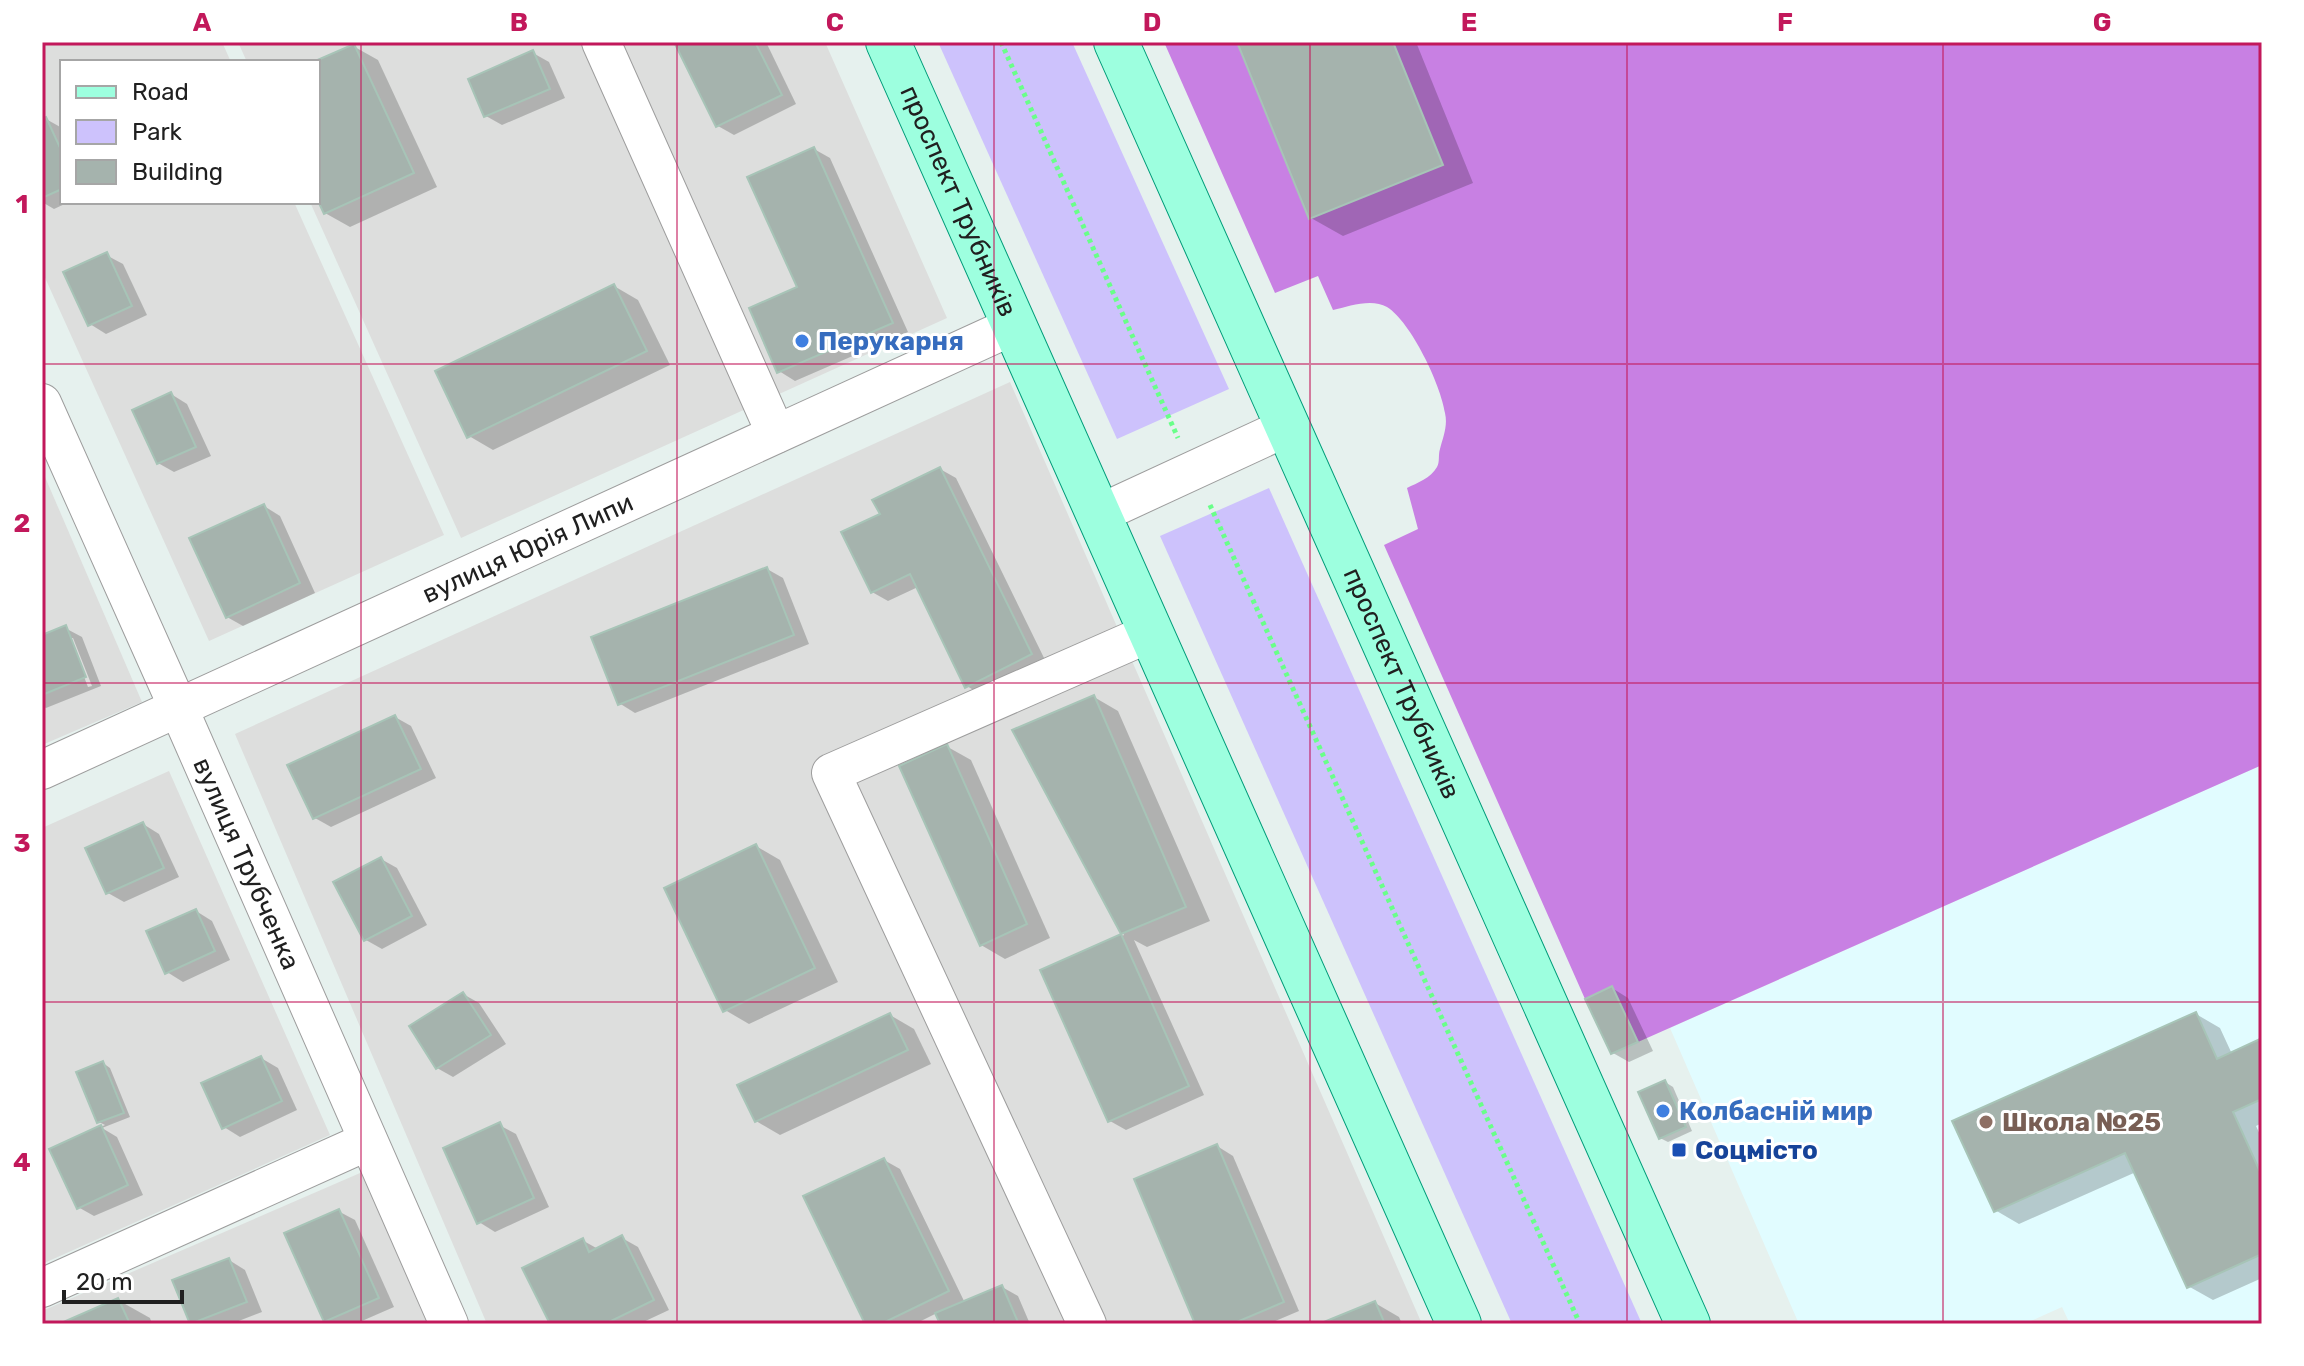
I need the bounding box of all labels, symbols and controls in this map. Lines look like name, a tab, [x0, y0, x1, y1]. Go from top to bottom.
text: A	[193, 7, 212, 38]
text: B	[510, 7, 528, 38]
text: C	[826, 7, 844, 38]
text: D	[1143, 7, 1161, 38]
text: E	[1461, 7, 1477, 38]
text: F	[1777, 7, 1793, 38]
text: G	[2093, 7, 2111, 38]
legend	[60, 60, 320, 204]
text: Road	[132, 78, 189, 106]
street label: проспект Трубників	[894, 81, 1024, 321]
text: Park	[132, 118, 183, 146]
text: Building	[132, 158, 223, 186]
text: 1	[16, 189, 28, 220]
place label: Перукарня	[818, 326, 964, 357]
marker: Перукарня	[793, 332, 811, 350]
street label: вулиця Юрія Липи	[417, 486, 638, 609]
text: 2	[14, 508, 30, 539]
street label: проспект Трубників	[1337, 563, 1467, 803]
street label: вулиця Трубченка	[187, 753, 307, 974]
text: 3	[13, 828, 31, 859]
place label: Колбасній мир	[1679, 1096, 1873, 1127]
marker: Колбасній мир	[1654, 1102, 1672, 1120]
place label: Школа №25	[2002, 1107, 2161, 1138]
marker: Школа №25	[1977, 1113, 1995, 1131]
place label: Соцмісто	[1695, 1135, 1818, 1166]
marker: Соцмісто	[1670, 1141, 1688, 1159]
text: 4	[13, 1147, 31, 1178]
scale bar	[64, 1254, 182, 1304]
text: 20 m	[76, 1268, 133, 1296]

